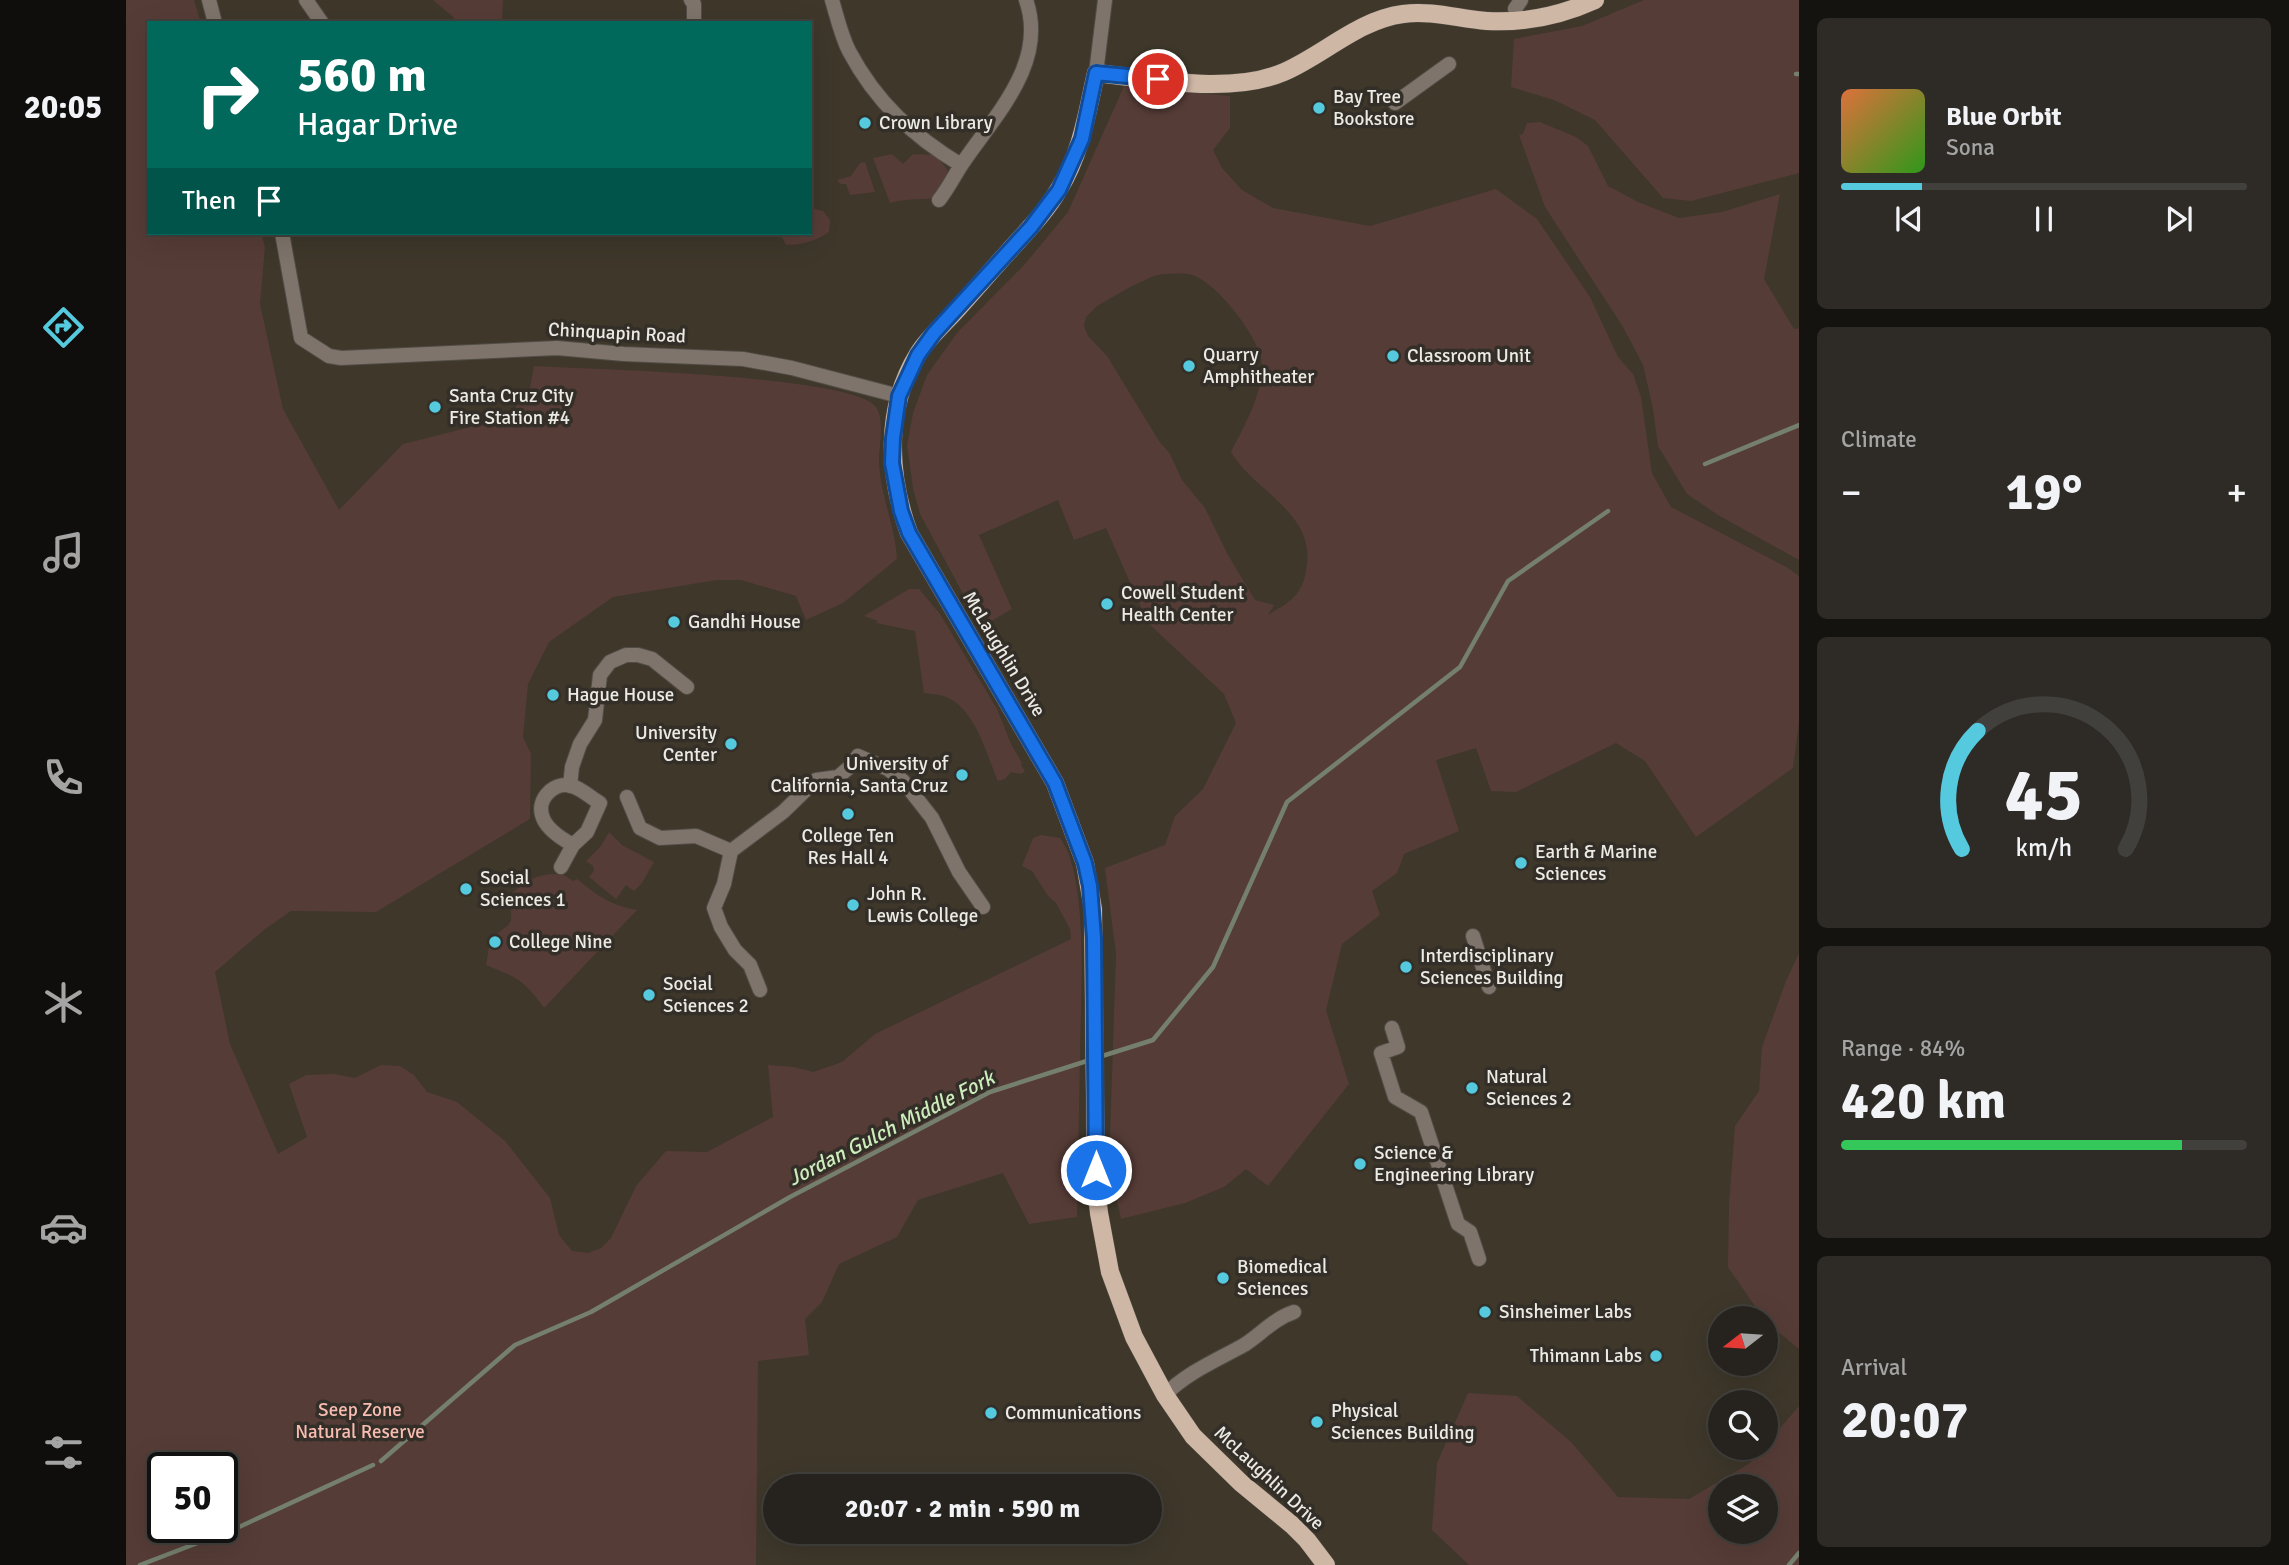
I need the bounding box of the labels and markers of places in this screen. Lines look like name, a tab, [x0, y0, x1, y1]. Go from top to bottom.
pin	[1128, 49, 1188, 109]
place label: Bay Tree Bookstore	[1333, 85, 1415, 131]
marker: Bay Tree Bookstore	[1311, 100, 1327, 116]
place label: Crown Library	[879, 111, 993, 135]
marker: Crown Library	[857, 115, 873, 131]
place label: Quarry Amphitheater	[1203, 343, 1314, 389]
place label: Classroom Unit	[1407, 344, 1531, 368]
marker: Classroom Unit	[1385, 348, 1401, 364]
marker: Quarry Amphitheater	[1181, 358, 1197, 374]
place label: Santa Cruz City Fire Station #4	[449, 384, 574, 430]
marker: Santa Cruz City Fire Station #4	[427, 399, 443, 415]
place label: Cowell Student Health Center	[1121, 581, 1245, 627]
marker: Cowell Student Health Center	[1099, 596, 1115, 612]
place label: Gandhi House	[688, 610, 801, 634]
marker: Gandhi House	[666, 614, 682, 630]
place label: Hague House	[567, 683, 674, 707]
marker: Hague House	[545, 687, 561, 703]
place label: University Center	[635, 721, 717, 767]
marker: University Center	[723, 736, 739, 752]
place label: University of California, Santa Cruz	[771, 752, 950, 798]
marker: University of California, Santa Cruz	[954, 767, 970, 783]
marker: College Ten Res Hall 4	[840, 806, 856, 822]
place label: College Ten Res Hall 4	[802, 824, 894, 870]
place label: Earth & Marine Sciences	[1535, 840, 1657, 886]
marker: Earth & Marine Sciences	[1513, 855, 1529, 871]
place label: Social Sciences 1	[480, 866, 566, 912]
marker: Social Sciences 1	[458, 881, 474, 897]
place label: John R. Lewis College	[867, 882, 978, 928]
marker: John R. Lewis College	[845, 897, 861, 913]
place label: College Nine	[509, 930, 612, 954]
marker: College Nine	[487, 934, 503, 950]
place label: Interdisciplinary Sciences Building	[1420, 944, 1564, 990]
marker: Interdisciplinary Sciences Building	[1398, 959, 1414, 975]
place label: Social Sciences 2	[663, 972, 749, 1018]
marker: Social Sciences 2	[641, 987, 657, 1003]
place label: Natural Sciences 2	[1486, 1065, 1572, 1111]
marker: Natural Sciences 2	[1464, 1080, 1480, 1096]
place label: Science & Engineering Library	[1374, 1141, 1534, 1187]
marker: Science & Engineering Library	[1352, 1156, 1368, 1172]
place label: Biomedical Sciences	[1237, 1255, 1328, 1301]
marker: Biomedical Sciences	[1215, 1270, 1231, 1286]
place label: Sinsheimer Labs	[1499, 1300, 1632, 1324]
marker: Sinsheimer Labs	[1477, 1304, 1493, 1320]
place label: Thimann Labs	[1530, 1344, 1642, 1368]
marker: Thimann Labs	[1648, 1348, 1664, 1364]
place label: Physical Sciences Building	[1331, 1399, 1475, 1445]
place label: Communications	[1005, 1401, 1141, 1425]
marker: Communications	[983, 1405, 999, 1421]
marker: Physical Sciences Building	[1309, 1414, 1325, 1430]

